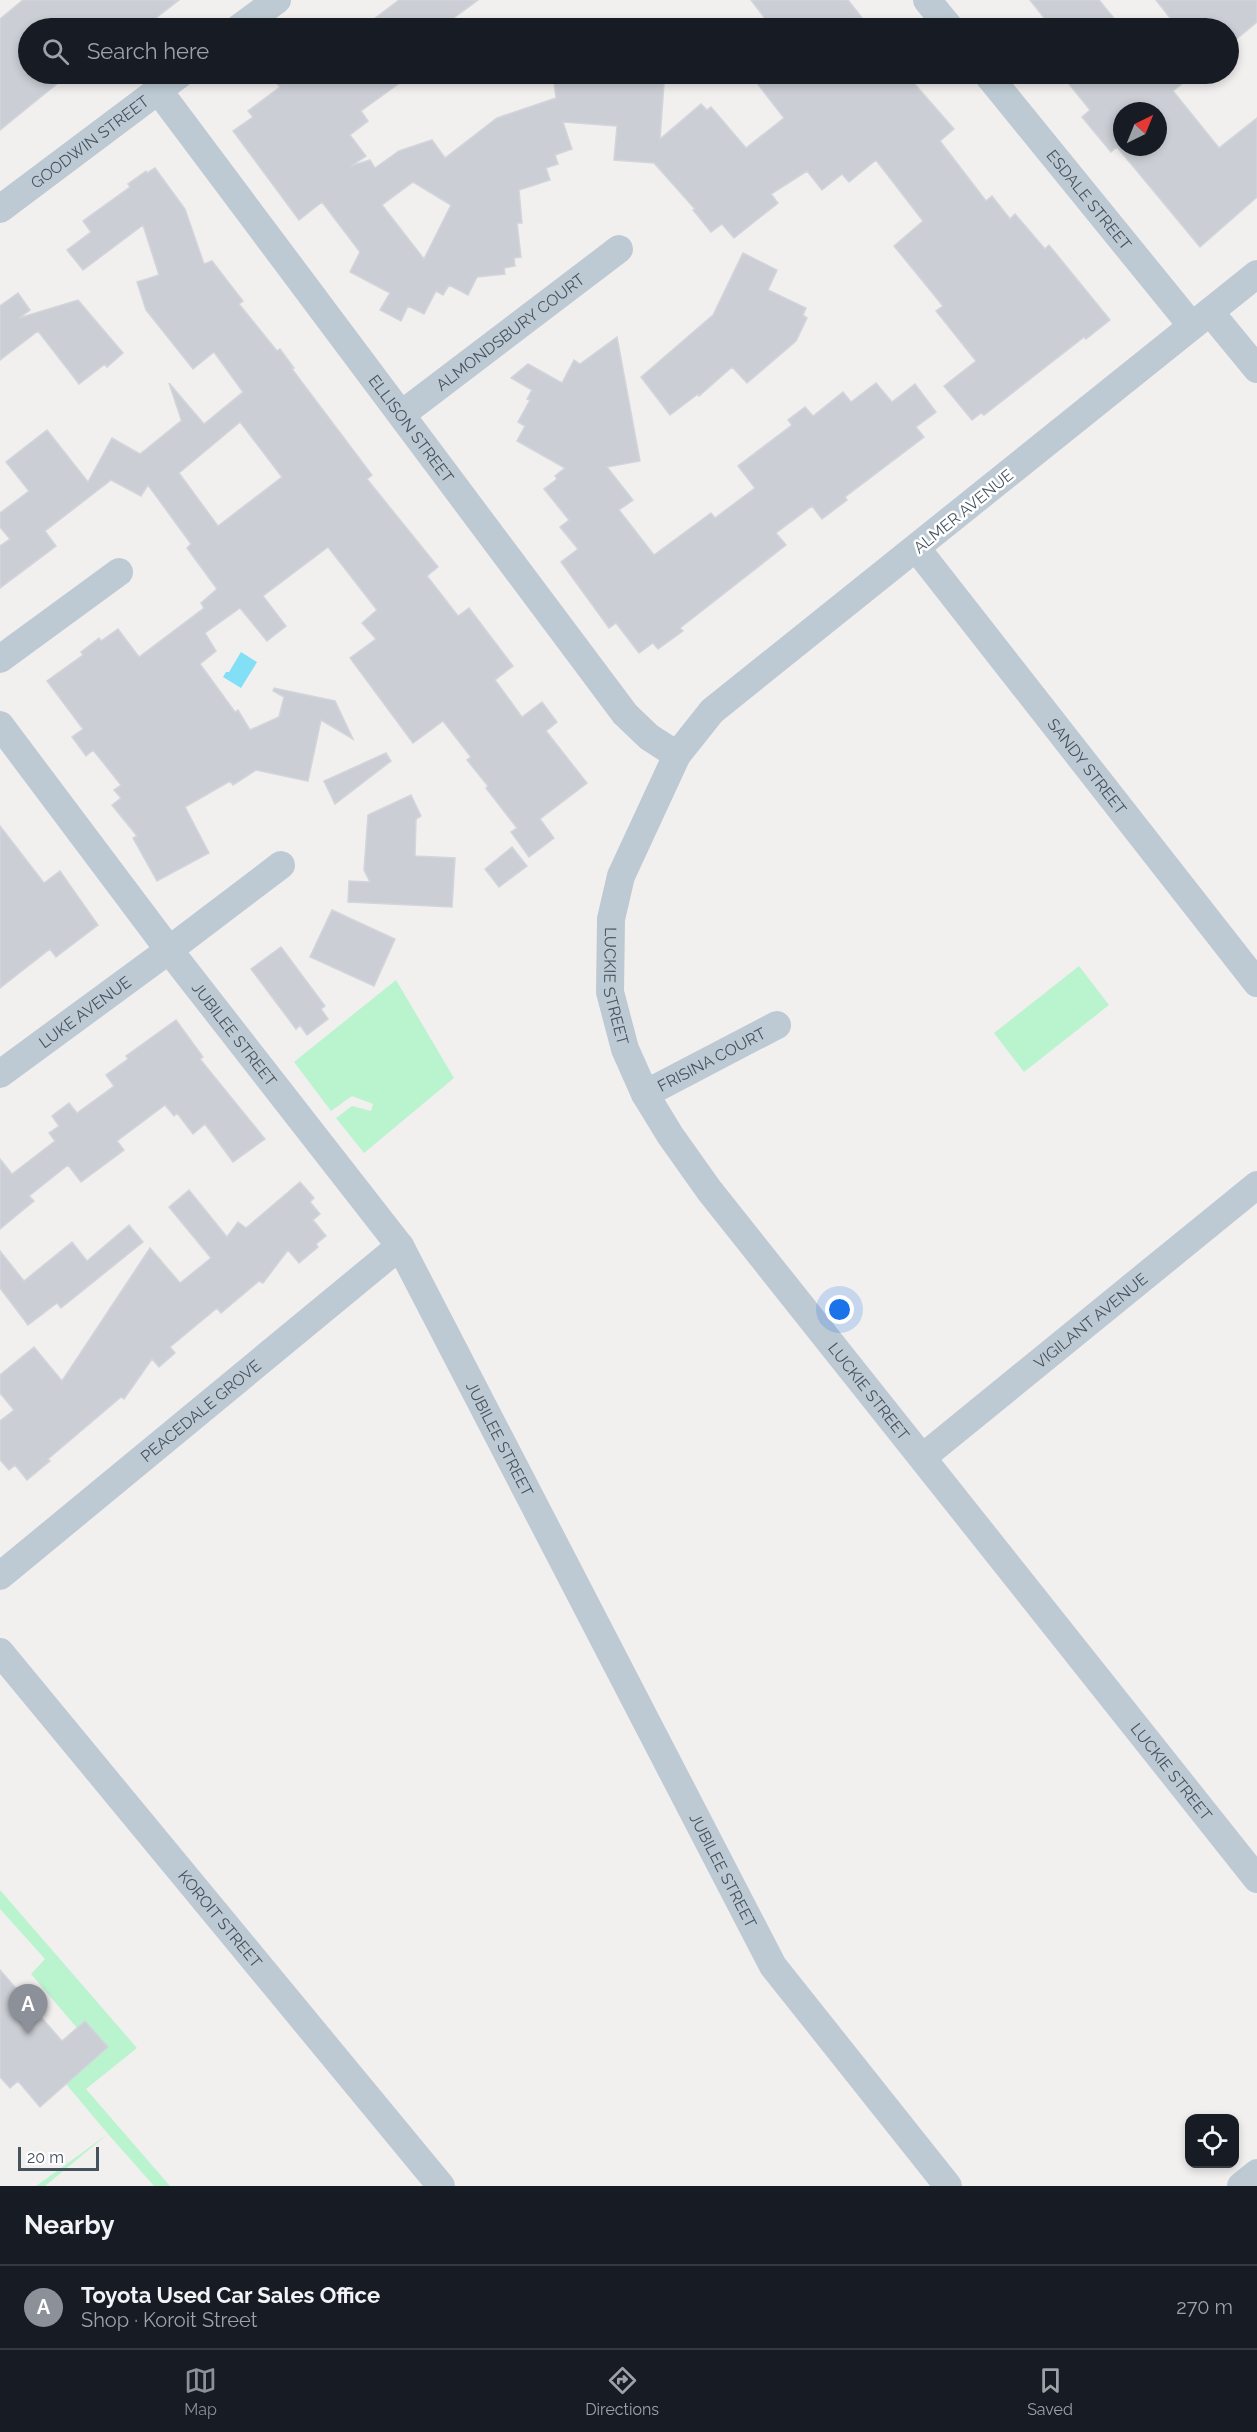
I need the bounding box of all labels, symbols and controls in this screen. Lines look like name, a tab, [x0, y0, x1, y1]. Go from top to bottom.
search box	[18, 18, 1239, 84]
icon: search	[39, 35, 72, 68]
text: Search here	[87, 38, 209, 64]
street label: GOODWIN STREET	[27, 92, 153, 193]
north arrow	[1113, 102, 1167, 156]
street label: ESDALE STREET	[1042, 146, 1135, 254]
street label: ALMONDSBURY COURT	[433, 269, 589, 395]
street label: ELLISON STREET	[365, 371, 458, 487]
street label: ALMER AVENUE	[910, 465, 1017, 557]
street label: SANDY STREET	[1043, 715, 1130, 818]
street label: LUCKIE STREET	[599, 927, 633, 1047]
street label: LUKE AVENUE	[35, 972, 135, 1052]
street label: JUBILEE STREET	[188, 979, 281, 1090]
street label: FRISINA COURT	[654, 1024, 769, 1096]
street label: VIGILANT AVENUE	[1030, 1269, 1151, 1373]
your location	[825, 1295, 854, 1324]
street label: LUCKIE STREET	[824, 1339, 913, 1444]
street label: PEACEDALE GROVE	[137, 1356, 265, 1466]
street label: JUBILEE STREET	[462, 1378, 537, 1500]
street label: LUCKIE STREET	[1127, 1719, 1216, 1825]
street label: JUBILEE STREET	[685, 1810, 761, 1931]
street label: KOROIT STREET	[174, 1867, 266, 1972]
pin: A	[9, 1984, 48, 2034]
map controls	[1185, 2114, 1239, 2168]
button: locate	[1185, 2114, 1239, 2168]
scale bar	[18, 2144, 99, 2172]
text: 20 m	[27, 2148, 64, 2167]
text: Nearby	[24, 2210, 114, 2240]
text: Toyota Used Car Sales Office	[81, 2282, 380, 2308]
text: A	[37, 2295, 50, 2319]
text: 270 m	[1176, 2295, 1233, 2319]
text: Shop · Koroit Street	[81, 2308, 257, 2332]
tab: Map	[184, 2364, 217, 2419]
tab: Directions	[585, 2364, 659, 2419]
tab: Saved	[1027, 2364, 1073, 2419]

